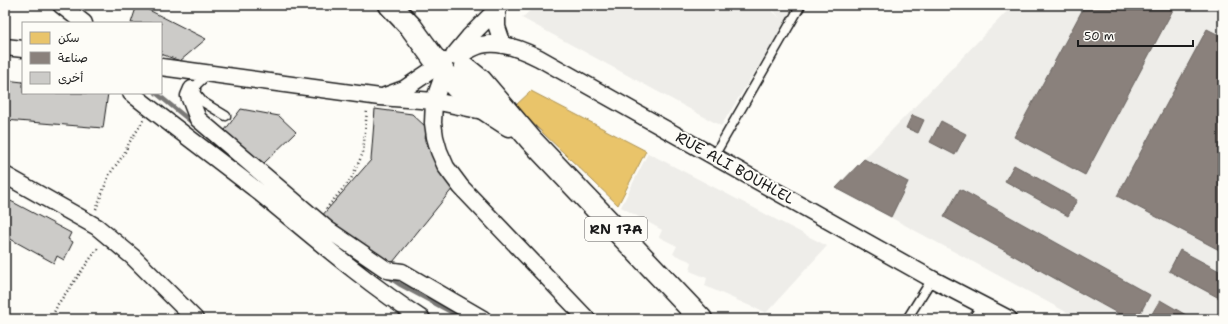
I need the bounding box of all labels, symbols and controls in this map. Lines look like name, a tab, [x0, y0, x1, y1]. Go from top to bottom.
legend	[22, 22, 162, 94]
scale bar	[1078, 22, 1193, 48]
text: 50 m	[1084, 28, 1114, 44]
text: سكن	[58, 30, 80, 46]
text: صناعة	[58, 50, 88, 66]
text: أخرى	[58, 70, 83, 86]
street label: RUE ALI BOUHLEL	[672, 127, 798, 209]
road number: RN 17A	[585, 217, 647, 241]

